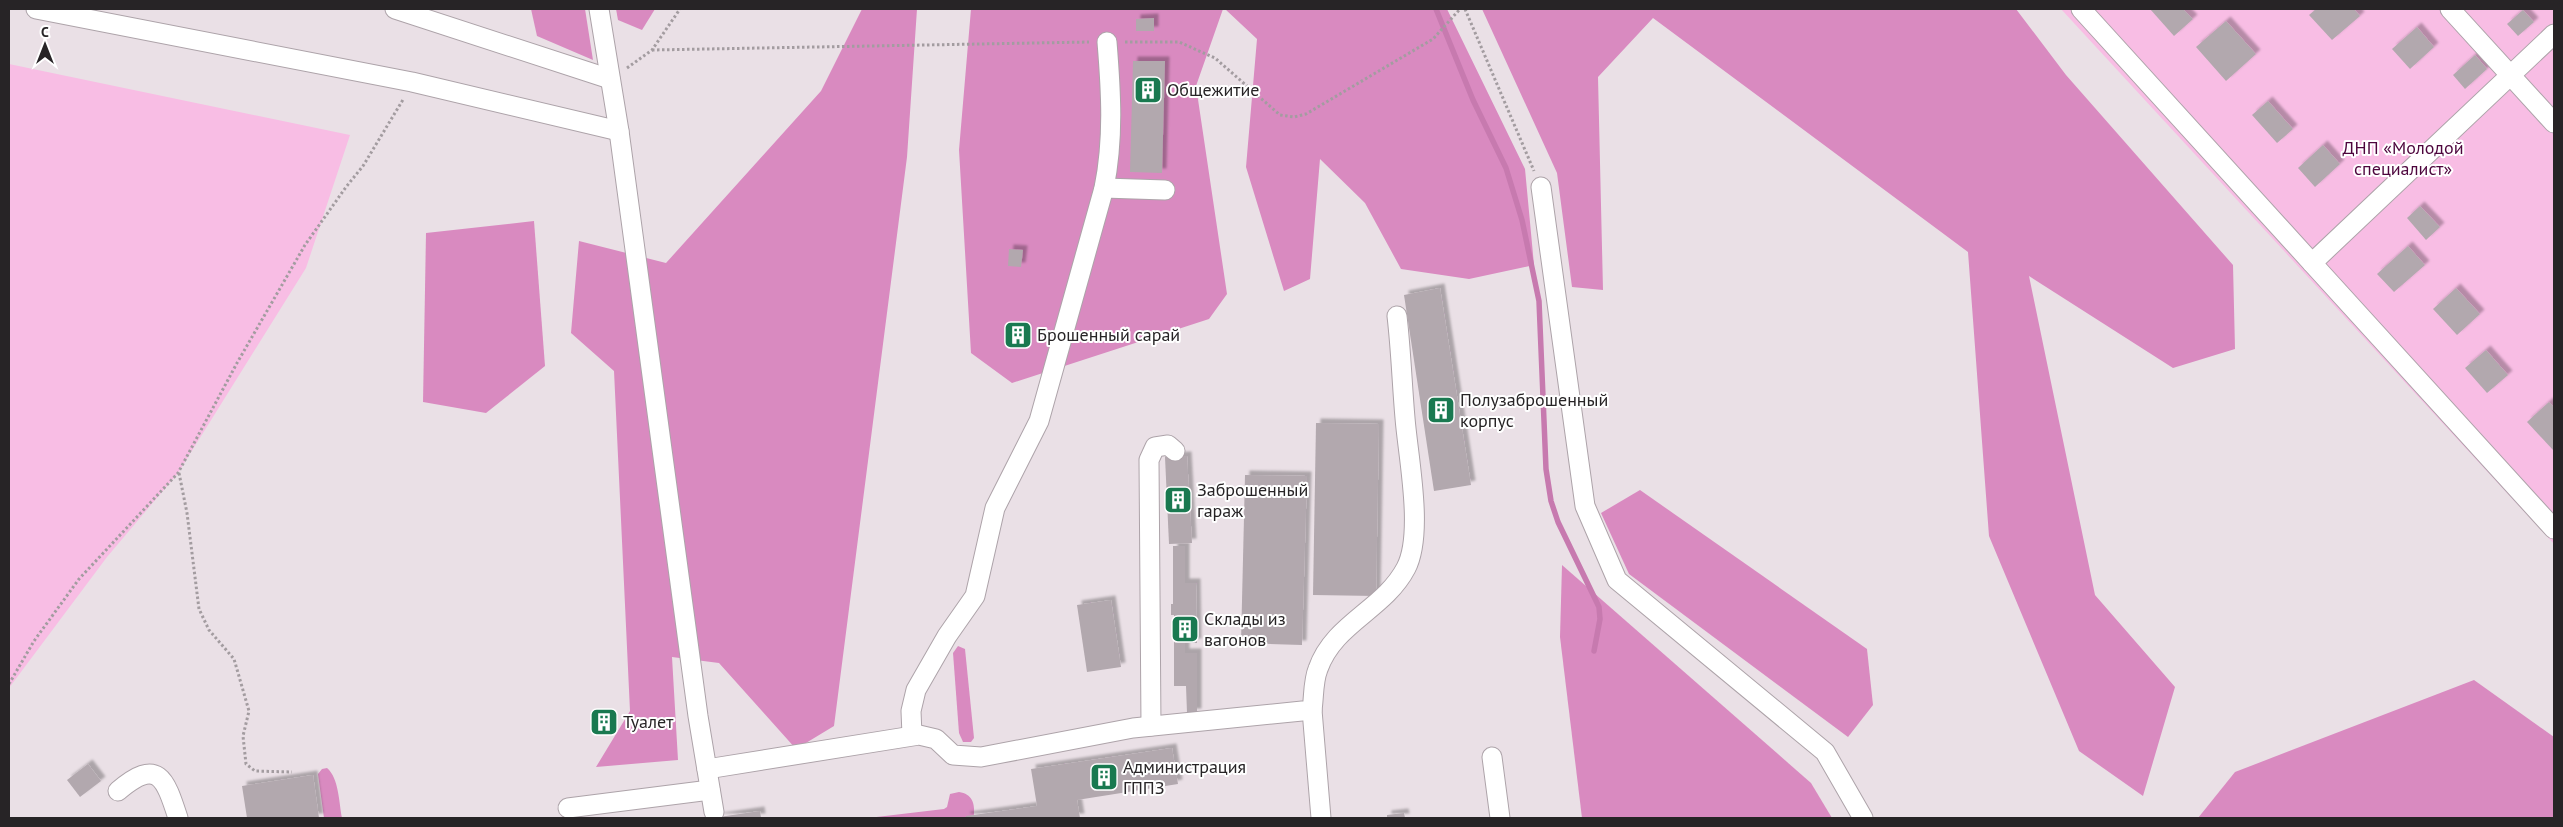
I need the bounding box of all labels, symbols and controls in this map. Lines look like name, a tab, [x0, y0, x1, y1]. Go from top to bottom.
north arrow	[20, 20, 70, 70]
text: С	[41, 23, 49, 41]
building icon: Общежитие	[1133, 75, 1163, 105]
place label: Общежитие	[1167, 78, 1259, 101]
park label: ДНП «Молодой специалист»	[2343, 136, 2464, 180]
building icon: Брошенный сарай	[1003, 320, 1033, 350]
place label: Брошенный сарай	[1037, 323, 1180, 346]
place label: Полузаброшенный корпус	[1460, 388, 1608, 432]
building icon: Полузаброшенный корпус	[1426, 395, 1456, 425]
place label: Заброшенный гараж	[1197, 478, 1308, 522]
building icon: Заброшенный гараж	[1163, 485, 1193, 515]
place label: Склады из вагонов	[1204, 607, 1286, 651]
building icon: Склады из вагонов	[1170, 614, 1200, 644]
building icon: Туалет	[589, 707, 619, 737]
place label: Туалет	[623, 710, 674, 733]
place label: Администрация ГППЗ	[1123, 755, 1246, 799]
building icon: Администрация ГППЗ	[1089, 762, 1119, 792]

